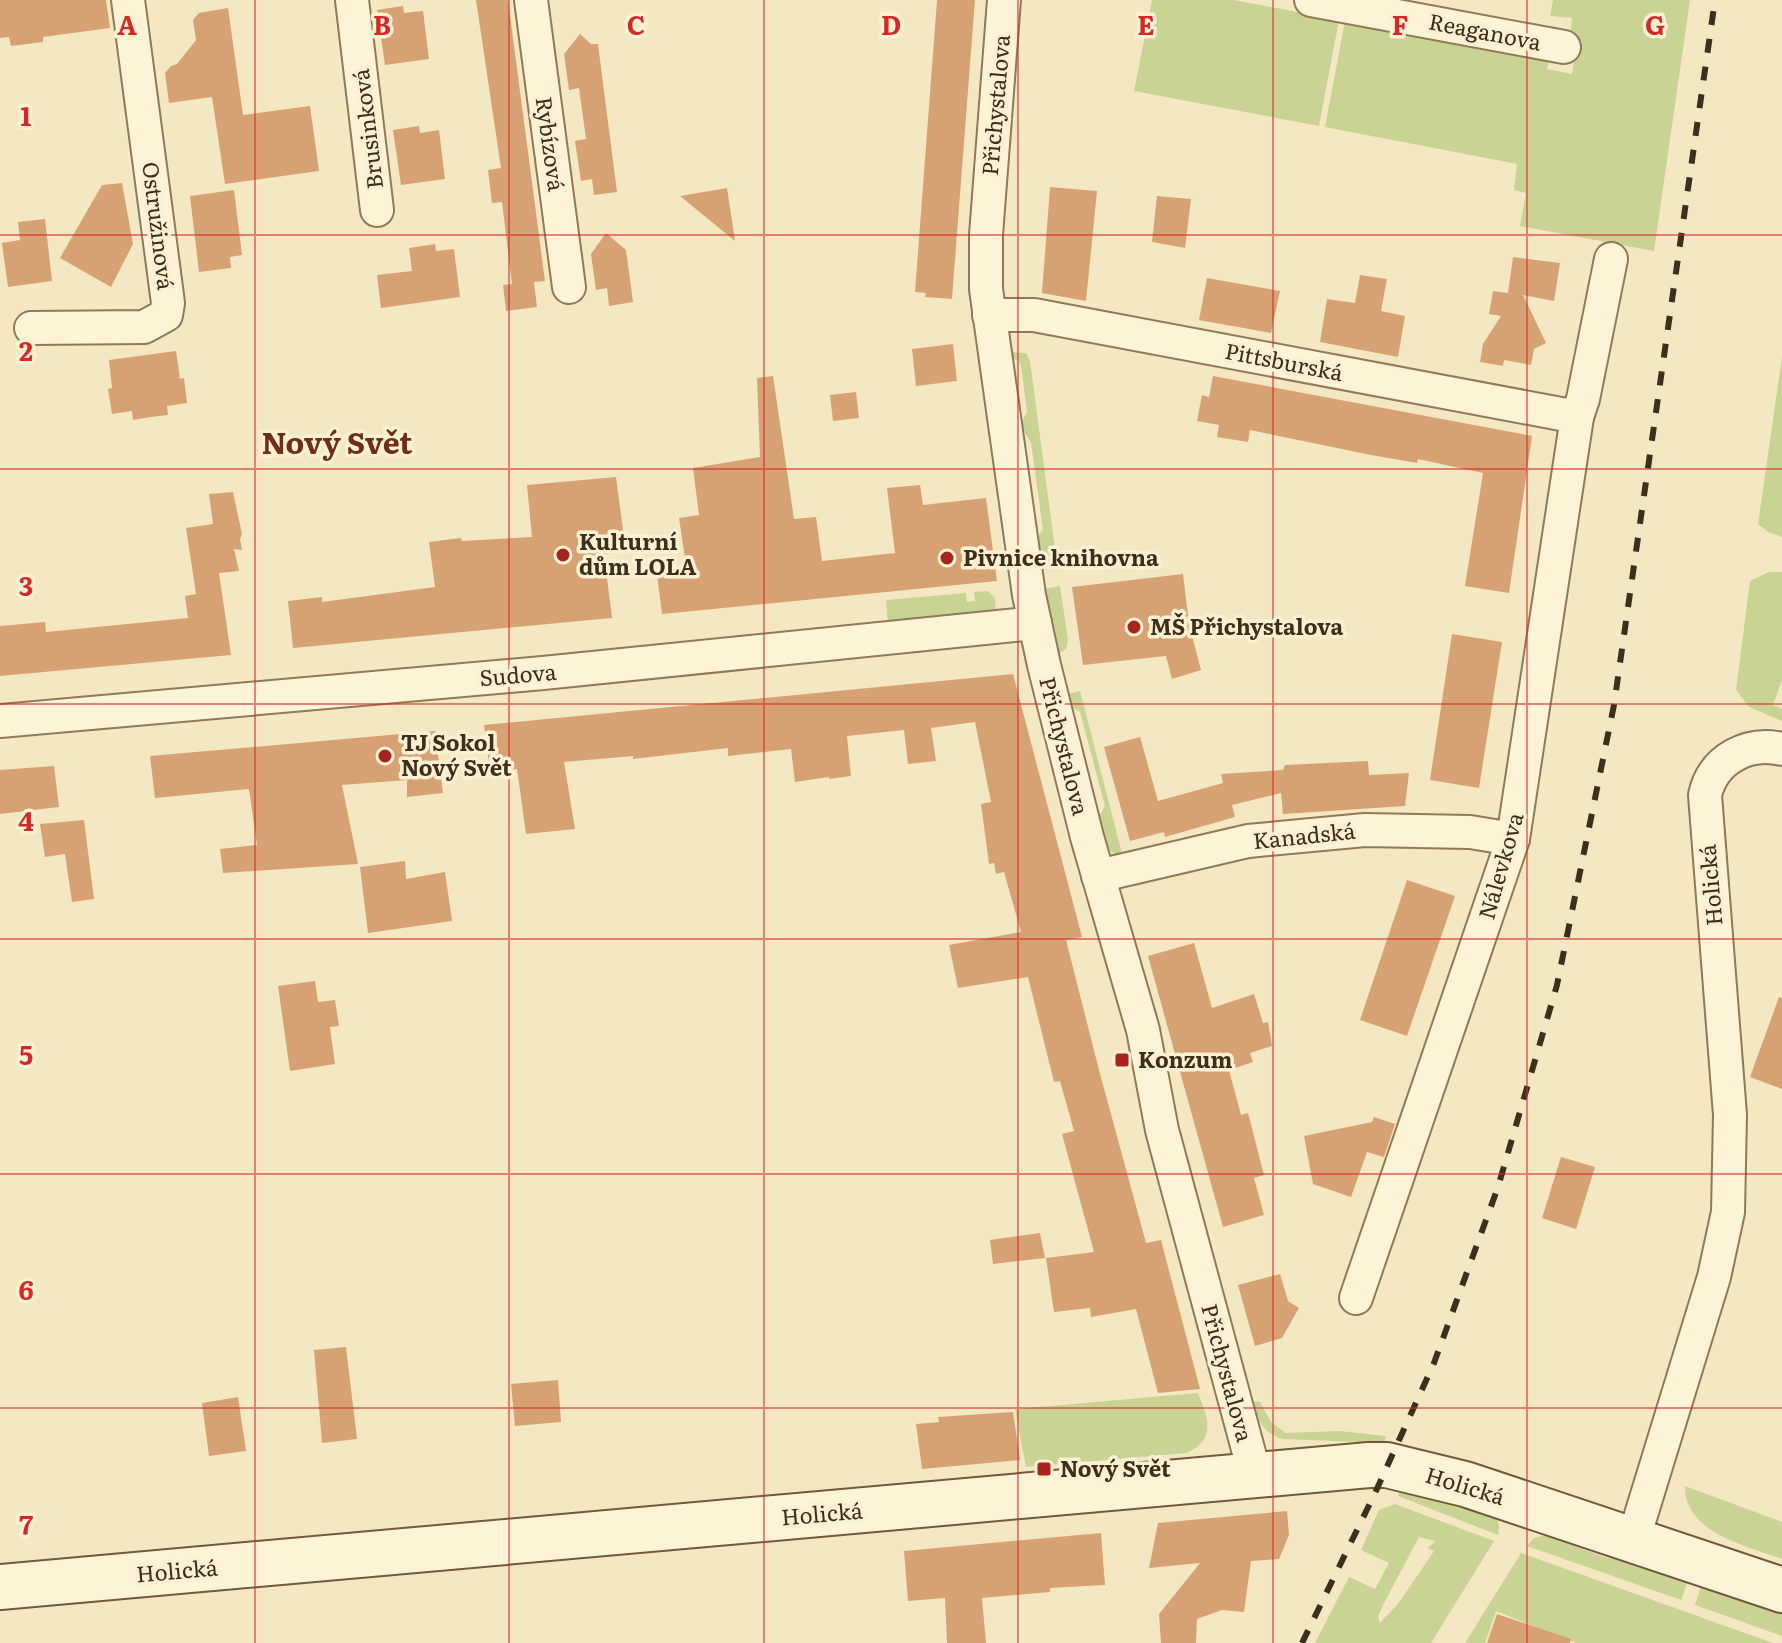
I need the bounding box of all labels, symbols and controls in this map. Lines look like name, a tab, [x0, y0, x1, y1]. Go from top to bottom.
street label: Reaganova	[1426, 3, 1544, 58]
text: A	[117, 4, 137, 43]
text: B	[373, 4, 391, 43]
text: C	[627, 4, 645, 43]
text: D	[881, 4, 901, 43]
text: E	[1137, 4, 1155, 43]
text: F	[1392, 4, 1408, 43]
text: G	[1645, 4, 1665, 43]
street label: Přichystalova	[972, 33, 1017, 177]
street label: Brusinková	[343, 67, 390, 191]
street label: Rybízová	[529, 94, 574, 193]
text: 1	[21, 95, 32, 134]
street label: Ostružinová	[135, 160, 184, 292]
text: 2	[19, 330, 33, 369]
street label: Pittsburská	[1222, 333, 1346, 388]
district label: Nový Svět	[262, 419, 413, 463]
place label: Kulturní dům LOLA	[579, 524, 697, 582]
place label: Pivnice knihovna	[963, 540, 1159, 573]
marker: Kulturní dům LOLA	[554, 546, 572, 564]
marker: Pivnice knihovna	[938, 549, 956, 567]
text: 3	[19, 565, 33, 604]
place label: MŠ Přichystalova	[1150, 609, 1343, 642]
marker: MŠ Přichystalova	[1125, 618, 1143, 636]
street label: Sudova	[478, 654, 558, 693]
street label: Přichystalova	[1032, 673, 1099, 819]
place label: TJ Sokol Nový Svět	[401, 725, 512, 783]
marker: TJ Sokol Nový Svět	[376, 747, 394, 765]
text: 4	[18, 800, 34, 839]
street label: Nálevkova	[1469, 808, 1531, 923]
street label: Kanadská	[1251, 813, 1357, 856]
street label: Holická	[1690, 843, 1729, 927]
text: 5	[19, 1034, 33, 1073]
place label: Konzum	[1138, 1042, 1232, 1075]
marker: Konzum	[1113, 1051, 1131, 1069]
text: 6	[18, 1269, 34, 1308]
street label: Přichystalova	[1194, 1300, 1263, 1445]
place label: Nový Svět	[1060, 1451, 1171, 1484]
street label: Holická	[1422, 1457, 1509, 1512]
marker: Nový Svět	[1035, 1460, 1053, 1478]
street label: Holická	[780, 1493, 864, 1532]
text: 7	[19, 1504, 33, 1543]
street label: Holická	[135, 1550, 219, 1589]

